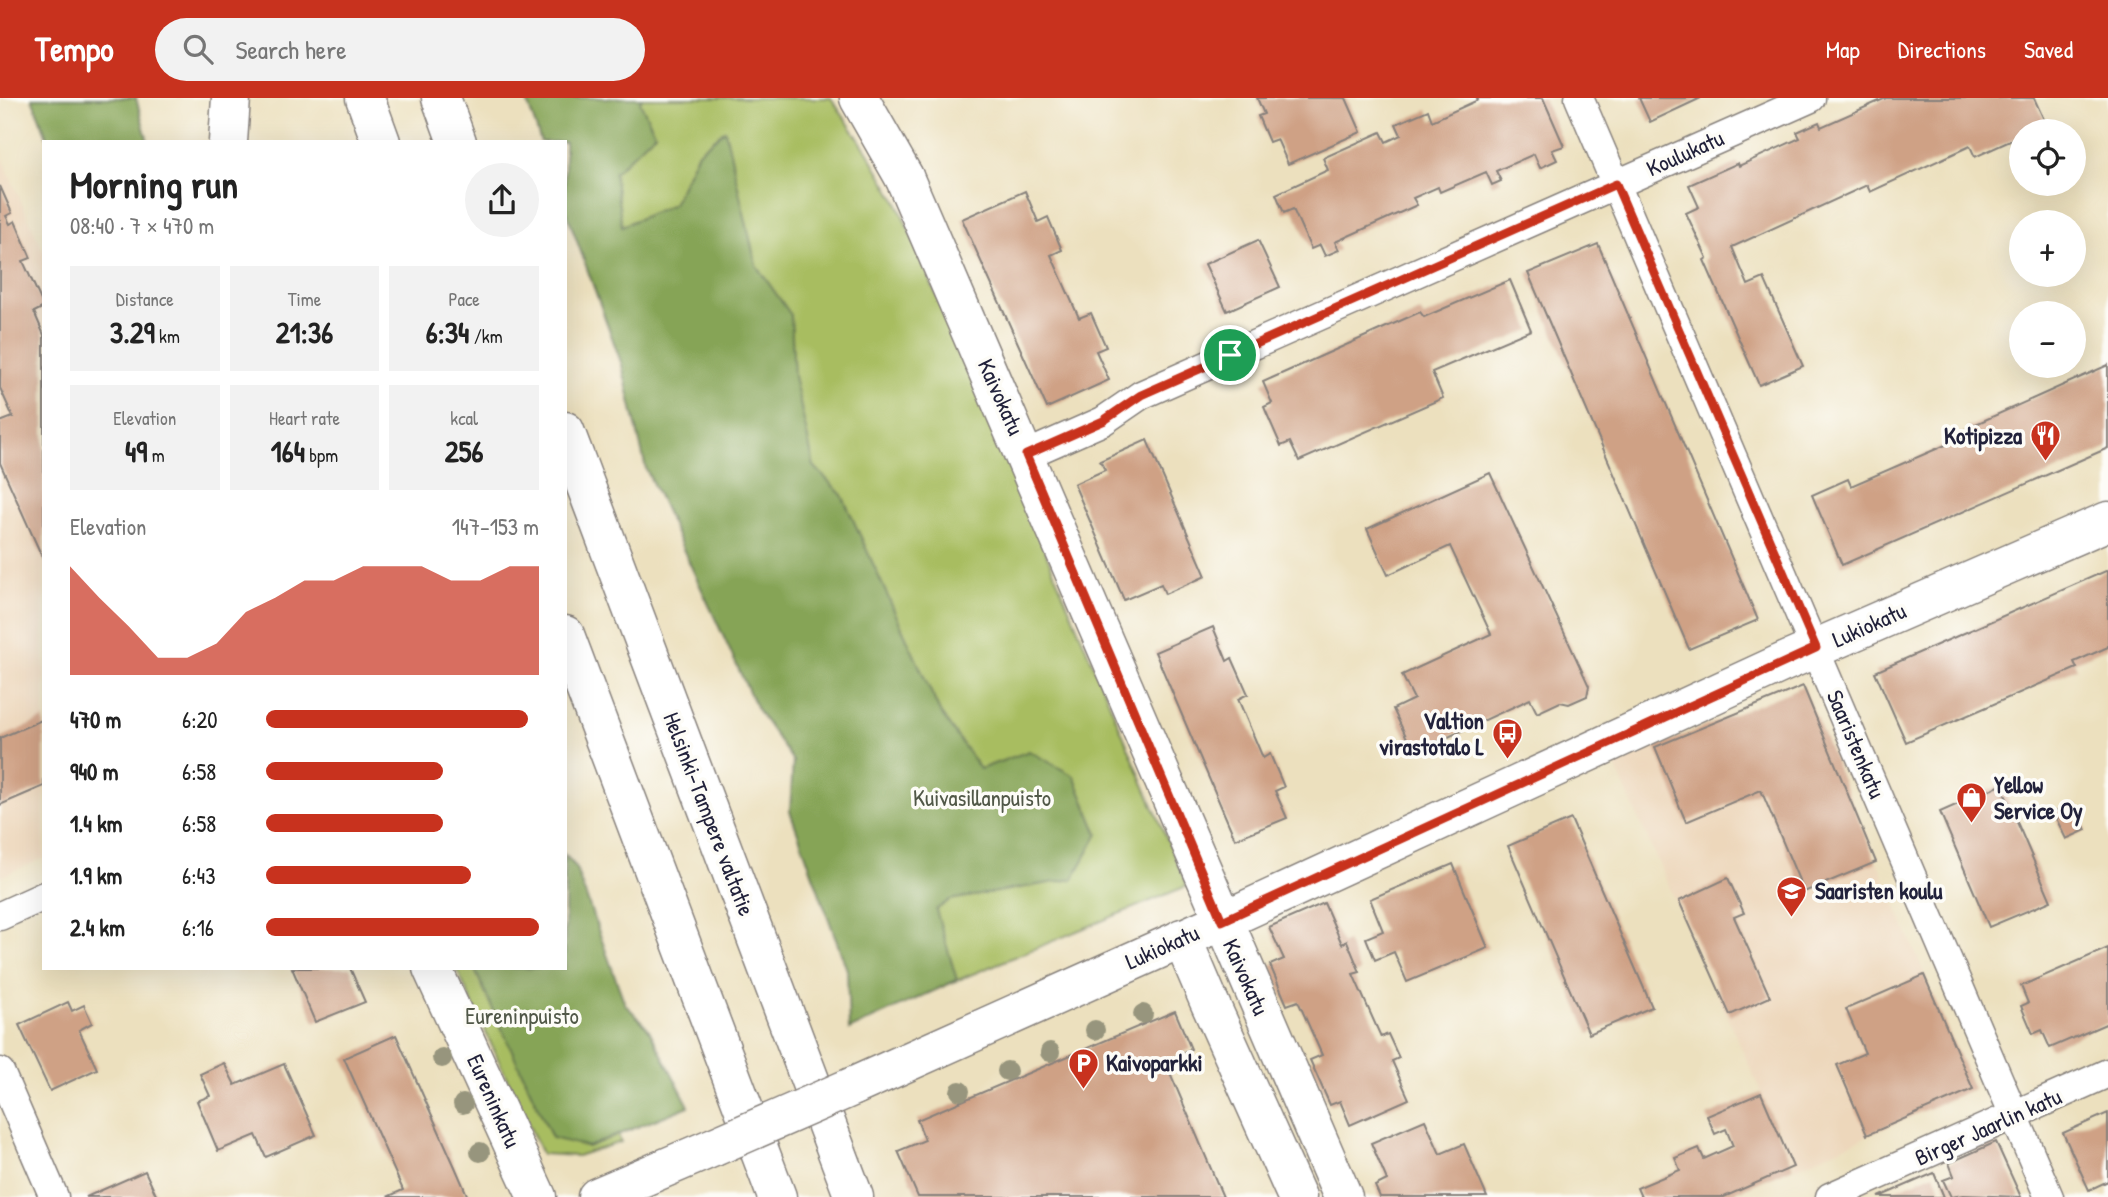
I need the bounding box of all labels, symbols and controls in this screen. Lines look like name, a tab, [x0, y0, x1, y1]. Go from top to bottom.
search box	[155, 18, 645, 81]
text: Tempo	[35, 27, 113, 71]
icon: search	[179, 30, 217, 68]
text: Search here	[235, 32, 347, 67]
text: Map	[1826, 33, 1860, 65]
text: Directions	[1898, 33, 1986, 65]
text: Saved	[2024, 33, 2073, 65]
map controls	[2009, 119, 2086, 378]
button: locate	[2009, 119, 2086, 196]
street label: Koulukatu	[1641, 122, 1728, 183]
text: Morning run	[70, 158, 238, 210]
button: share	[465, 163, 539, 237]
text: 08:40 · 7 × 470 m	[70, 210, 214, 241]
button: +	[2009, 210, 2086, 287]
text: Distance	[116, 286, 174, 312]
text: Time	[288, 286, 321, 312]
text: Pace	[448, 286, 480, 312]
button: −	[2009, 301, 2086, 378]
text: 3.29	[110, 312, 155, 352]
text: 21:36	[276, 312, 333, 352]
text: 6:34	[426, 312, 469, 352]
text: km	[155, 323, 180, 349]
text: /km	[469, 323, 503, 349]
pin	[1200, 325, 1260, 385]
icon: arrive	[1211, 336, 1249, 374]
street label: Kaivokatu	[971, 354, 1032, 440]
text: Elevation	[113, 405, 176, 431]
text: Heart rate	[269, 405, 340, 431]
text: kcal	[450, 405, 478, 431]
restaurant icon: Kotipizza	[2028, 419, 2062, 463]
place label: Kotipizza	[1944, 420, 2022, 452]
text: 49	[125, 431, 147, 471]
text: 164	[271, 431, 305, 471]
text: 256	[445, 431, 484, 471]
text: m	[147, 442, 165, 468]
text: bpm	[305, 442, 338, 468]
text: Elevation	[70, 511, 146, 542]
text: 147–153 m	[452, 511, 539, 542]
street label: Lukiokatu	[1827, 595, 1910, 654]
street label: Saaristenkatu	[1820, 685, 1893, 803]
text: 470 m	[70, 704, 121, 735]
text: 6:20	[182, 704, 218, 735]
place label: Valtion virastotalo L	[1380, 705, 1484, 762]
street label: Helsinki-Tampere valtatie	[656, 708, 763, 920]
bus stop icon: Valtion virastotalo L	[1490, 717, 1524, 761]
text: 940 m	[70, 756, 118, 787]
text: 6:58	[182, 756, 216, 787]
place label: Yellow Service Oy	[1994, 769, 2083, 827]
shop icon: Yellow Service Oy	[1954, 781, 1988, 825]
park label: Kuivasillanpuisto	[913, 782, 1051, 813]
text: 1.4 km	[70, 808, 122, 839]
text: 6:58	[182, 808, 216, 839]
text: 1.9 km	[70, 860, 122, 891]
text: 6:43	[182, 860, 215, 891]
school or university icon: Saaristen koulu	[1775, 874, 1809, 918]
place label: Saaristen koulu	[1815, 875, 1943, 906]
text: 2.4 km	[70, 912, 125, 943]
text: 6:16	[182, 912, 214, 943]
street label: Lukiokatu	[1120, 917, 1203, 976]
street label: Kaivokatu	[1216, 934, 1277, 1020]
park label: Eureninpuisto	[465, 1000, 579, 1031]
parking icon: Kaivoparkki	[1066, 1046, 1100, 1090]
place label: Kaivoparkki	[1106, 1047, 1203, 1079]
street label: Eureninkatu	[460, 1049, 529, 1152]
street label: Birger Jaarlin katu	[1910, 1080, 2066, 1173]

